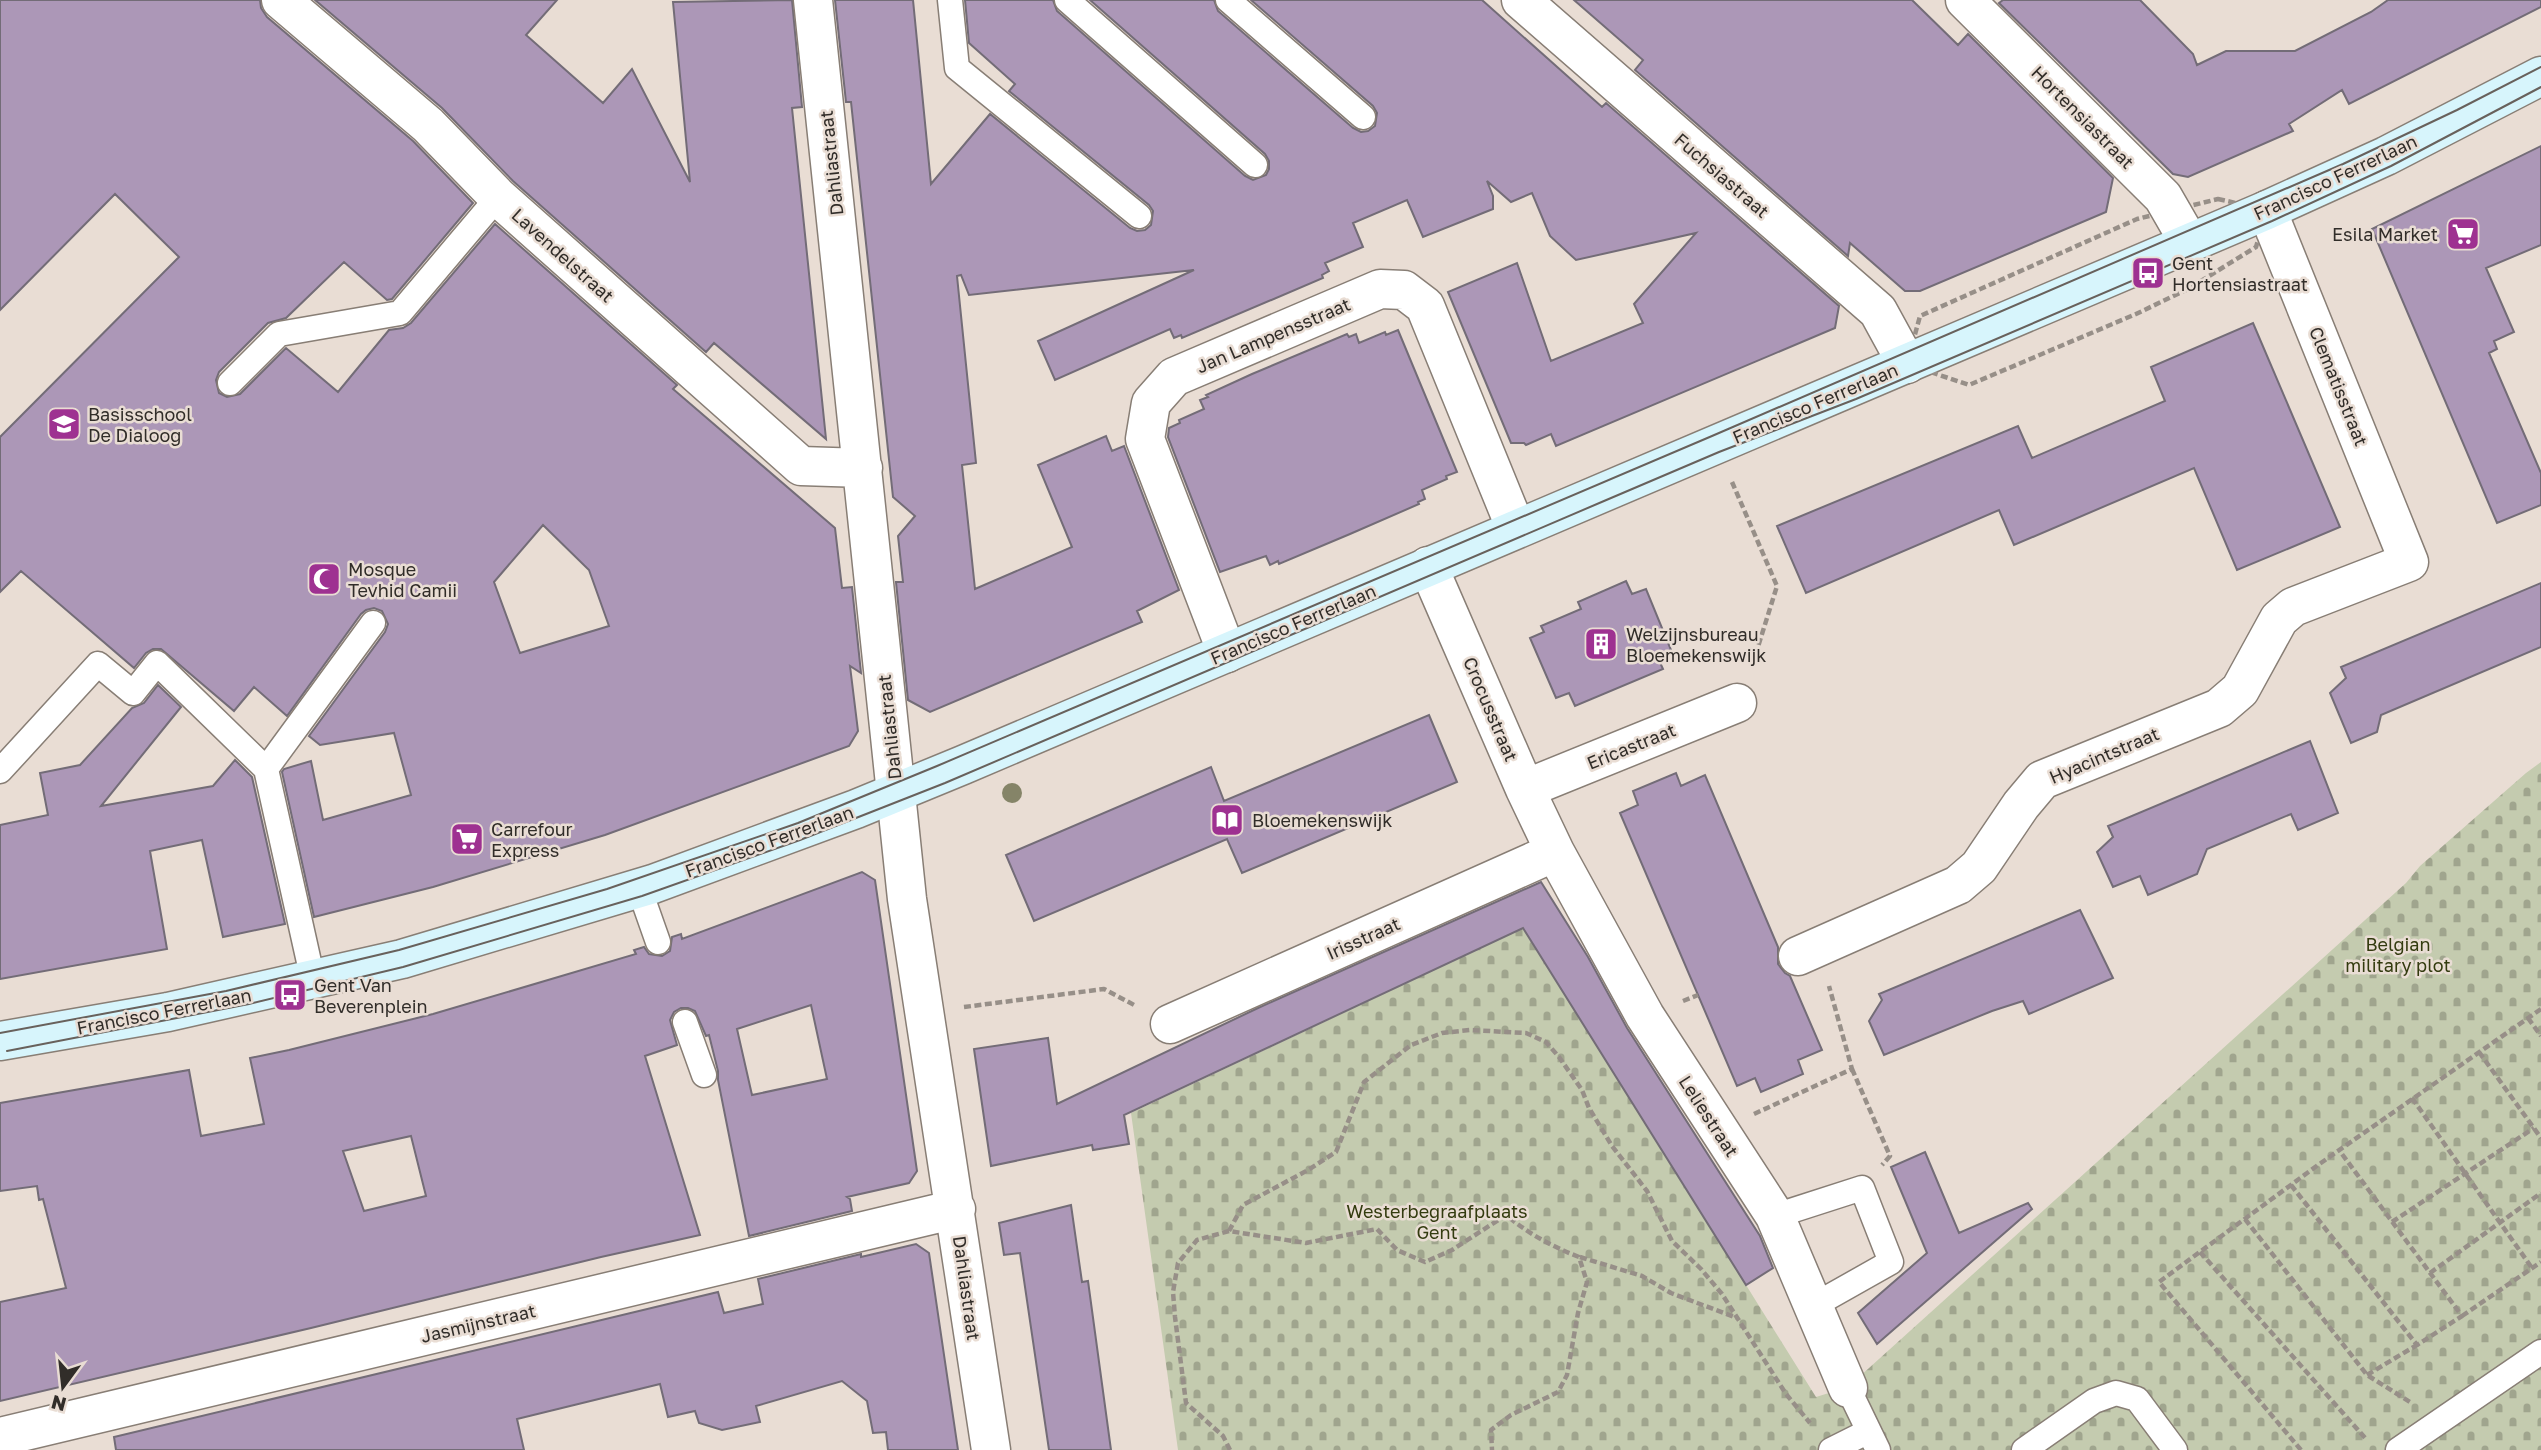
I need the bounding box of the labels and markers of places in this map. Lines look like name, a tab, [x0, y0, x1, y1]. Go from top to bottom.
supermarket icon: Esila Market	[2444, 215, 2482, 253]
place label: Esila Market	[2332, 223, 2438, 245]
place label: Gent Hortensiastraat	[2172, 252, 2308, 295]
bus stop icon: Gent Hortensiastraat	[2129, 254, 2167, 292]
place label: Basisschool De Dialoog	[88, 403, 192, 446]
school or university icon: Basisschool De Dialoog	[45, 405, 83, 443]
place label: Mosque Tevhid Camii	[348, 558, 457, 601]
mosque icon: Mosque Tevhid Camii	[305, 560, 343, 598]
place label: Welzijnsbureau Bloemekenswijk	[1626, 623, 1767, 666]
building icon: Welzijnsbureau Bloemekenswijk	[1582, 625, 1620, 663]
library icon: Bloemekenswijk	[1208, 801, 1246, 839]
place label: Bloemekenswijk	[1252, 809, 1393, 831]
place label: Carrefour Express	[491, 818, 573, 861]
supermarket icon: Carrefour Express	[448, 820, 486, 858]
place label: Gent Van Beverenplein	[314, 974, 428, 1017]
bus stop icon: Gent Van Beverenplein	[271, 976, 309, 1014]

